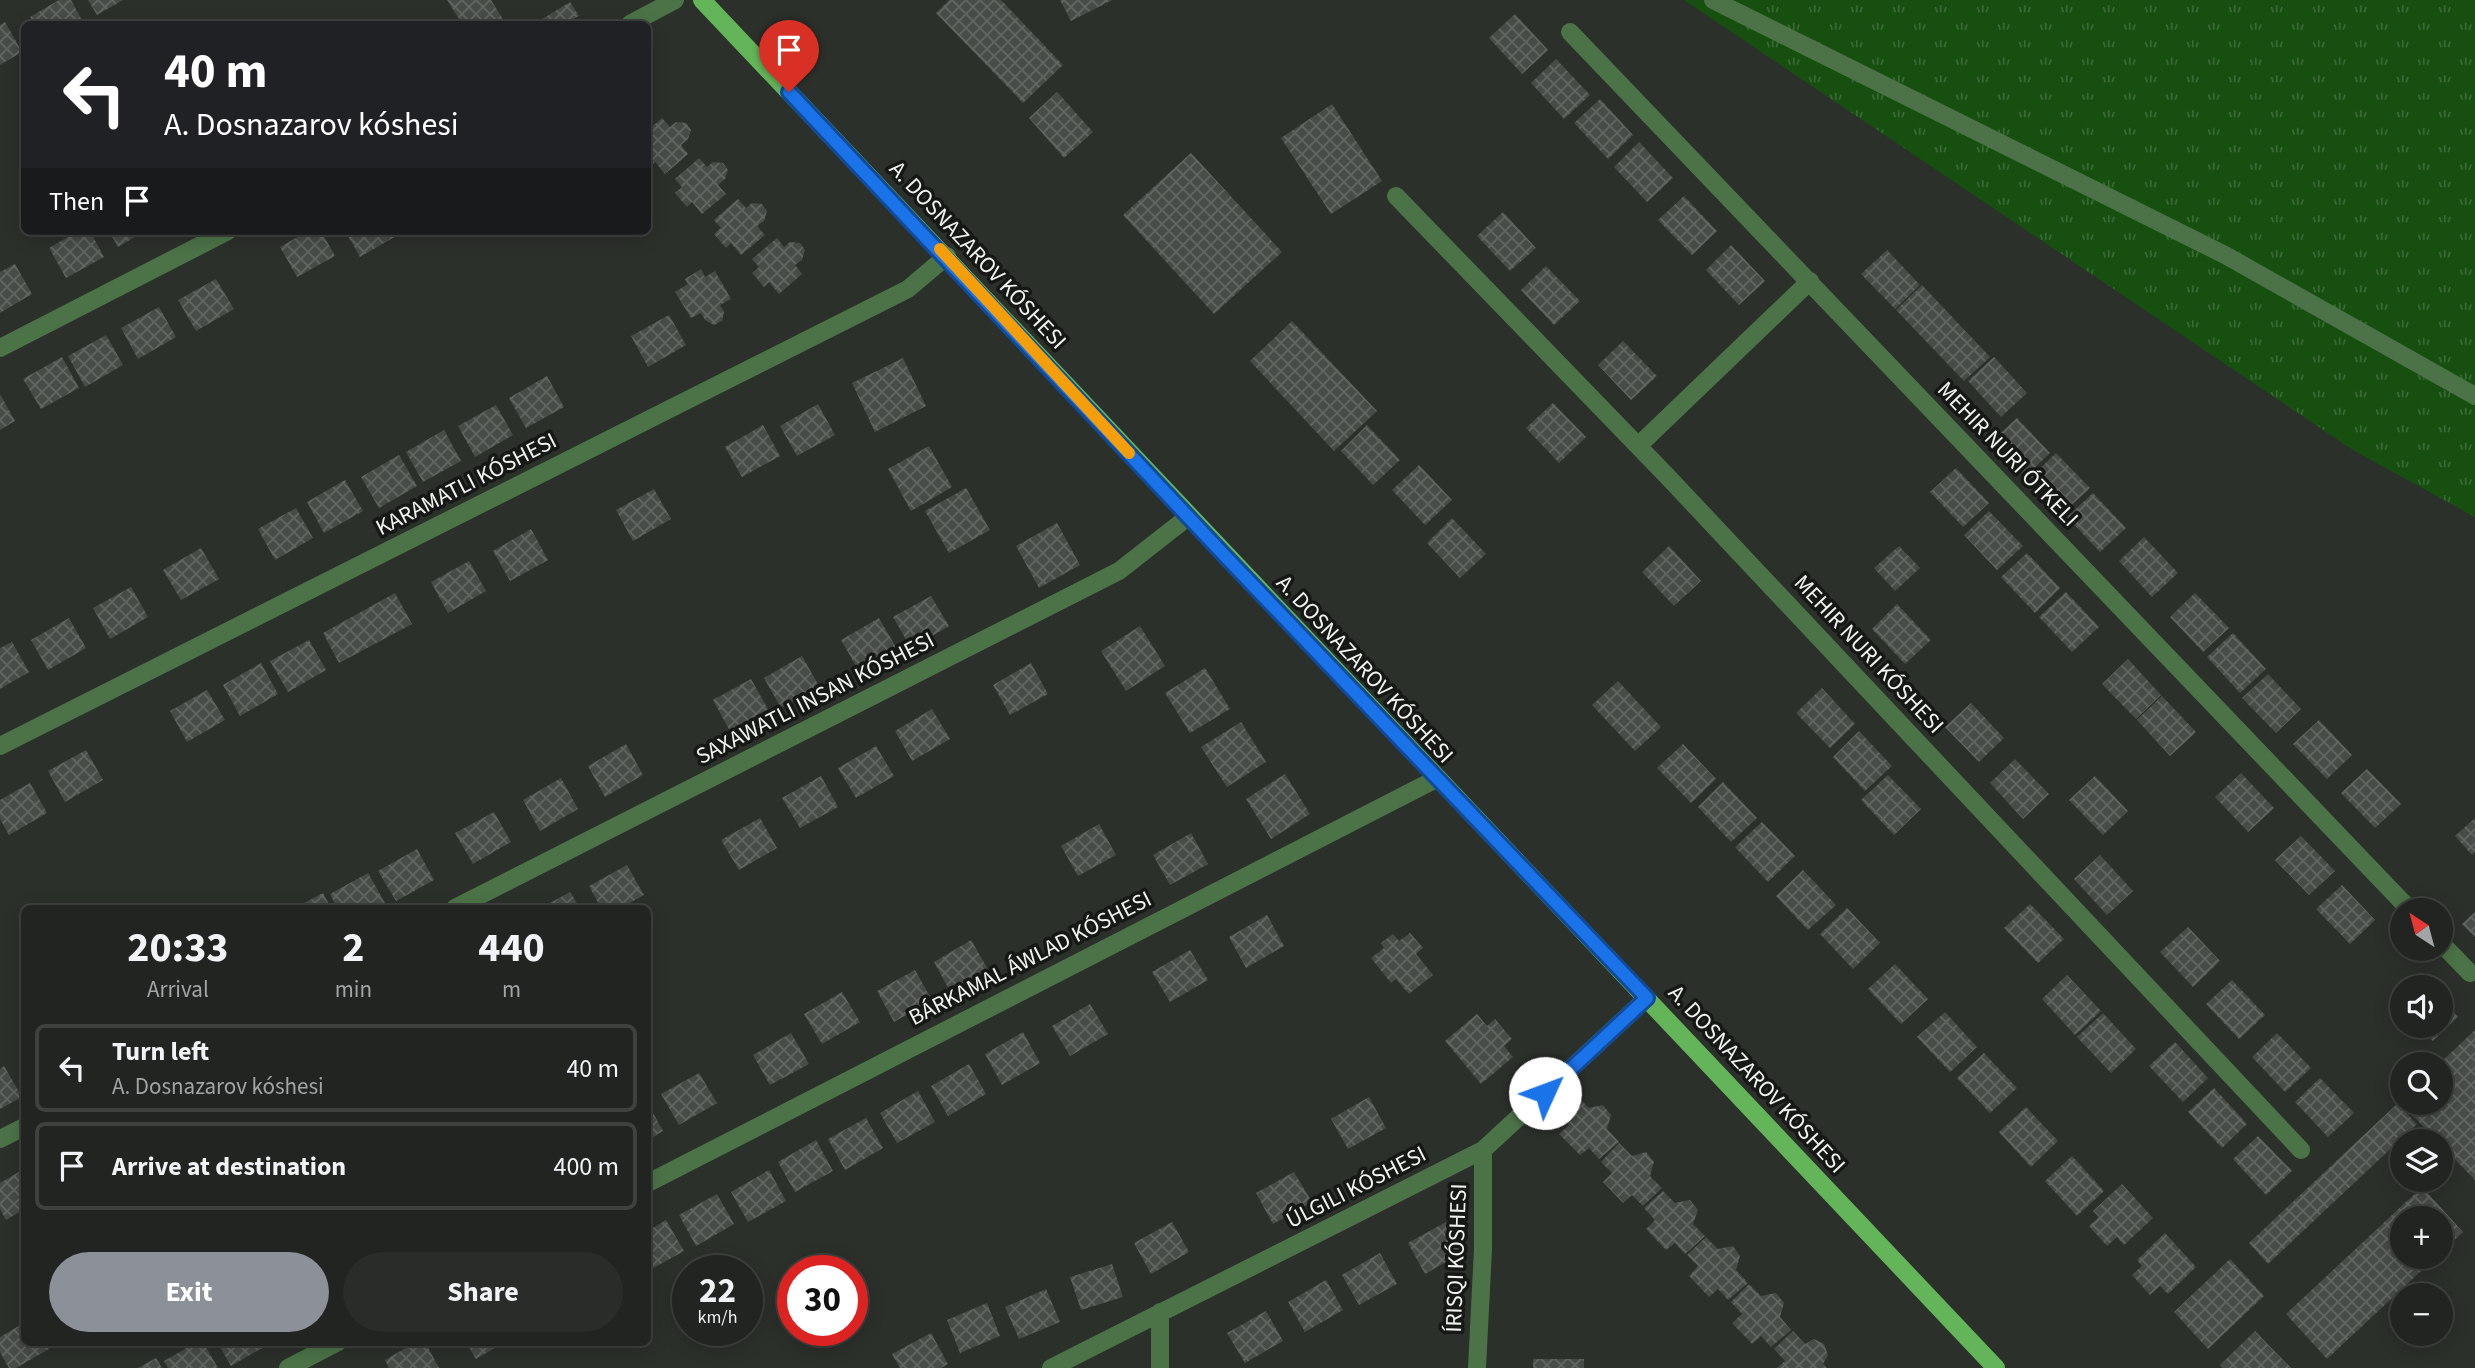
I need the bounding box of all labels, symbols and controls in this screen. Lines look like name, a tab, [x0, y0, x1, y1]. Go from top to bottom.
pin	[759, 20, 819, 92]
icon: arrive	[770, 31, 808, 69]
text: 40 m	[164, 37, 268, 107]
icon: left	[49, 49, 140, 140]
text: A. Dosnazarov kóshesi	[164, 102, 459, 148]
street label: A. DOSNAZAROV KÓSHESI	[882, 153, 1074, 357]
icon: arrive	[118, 182, 156, 220]
text: Then	[49, 183, 104, 220]
street label: MEHIR NURI ÓTKELI	[1930, 374, 2086, 534]
street label: KARAMATLI KÓSHESI	[370, 424, 562, 544]
street label: A. DOSNAZAROV KÓSHESI	[1269, 567, 1461, 771]
street label: MEHIR NURI KÓSHESI	[1786, 567, 1952, 741]
street label: SAXAWATLI INSAN KÓSHESI	[690, 623, 940, 773]
street label: BÁRKAMAL ÁWLAD KÓSHESI	[903, 882, 1157, 1034]
north arrow	[2390, 898, 2454, 961]
map controls	[2390, 898, 2453, 1346]
text: 20:33	[127, 918, 229, 978]
text: 2	[342, 918, 364, 978]
text: 440	[478, 918, 545, 978]
text: Arrival	[147, 973, 209, 1006]
text: min	[335, 973, 372, 1006]
text: m	[502, 973, 521, 1006]
button: sound	[2390, 975, 2453, 1038]
street label: A. DOSNAZAROV KÓSHESI	[1661, 977, 1853, 1181]
text: Turn left	[112, 1033, 209, 1070]
icon: left	[53, 1049, 91, 1087]
text: 40 m	[566, 1050, 619, 1087]
button: search	[2390, 1052, 2453, 1115]
position arrow	[1508, 1056, 1582, 1130]
text: A. Dosnazarov kóshesi	[112, 1070, 324, 1103]
button: layers	[2390, 1129, 2453, 1192]
street label: ÚLGILI KÓSHESI	[1280, 1137, 1432, 1237]
icon: arrive	[53, 1147, 91, 1185]
text: Arrive at destination	[112, 1148, 346, 1185]
text: 400 m	[553, 1148, 619, 1185]
street label: ÍRISQI KÓSHESI	[1437, 1183, 1475, 1333]
button: +	[2390, 1206, 2453, 1269]
button: Exit	[49, 1252, 329, 1332]
button: Share	[343, 1252, 623, 1332]
speed limit sign: 30	[777, 1255, 868, 1346]
text: 22	[699, 1266, 736, 1316]
button: −	[2390, 1283, 2453, 1346]
text: km/h	[698, 1305, 737, 1330]

